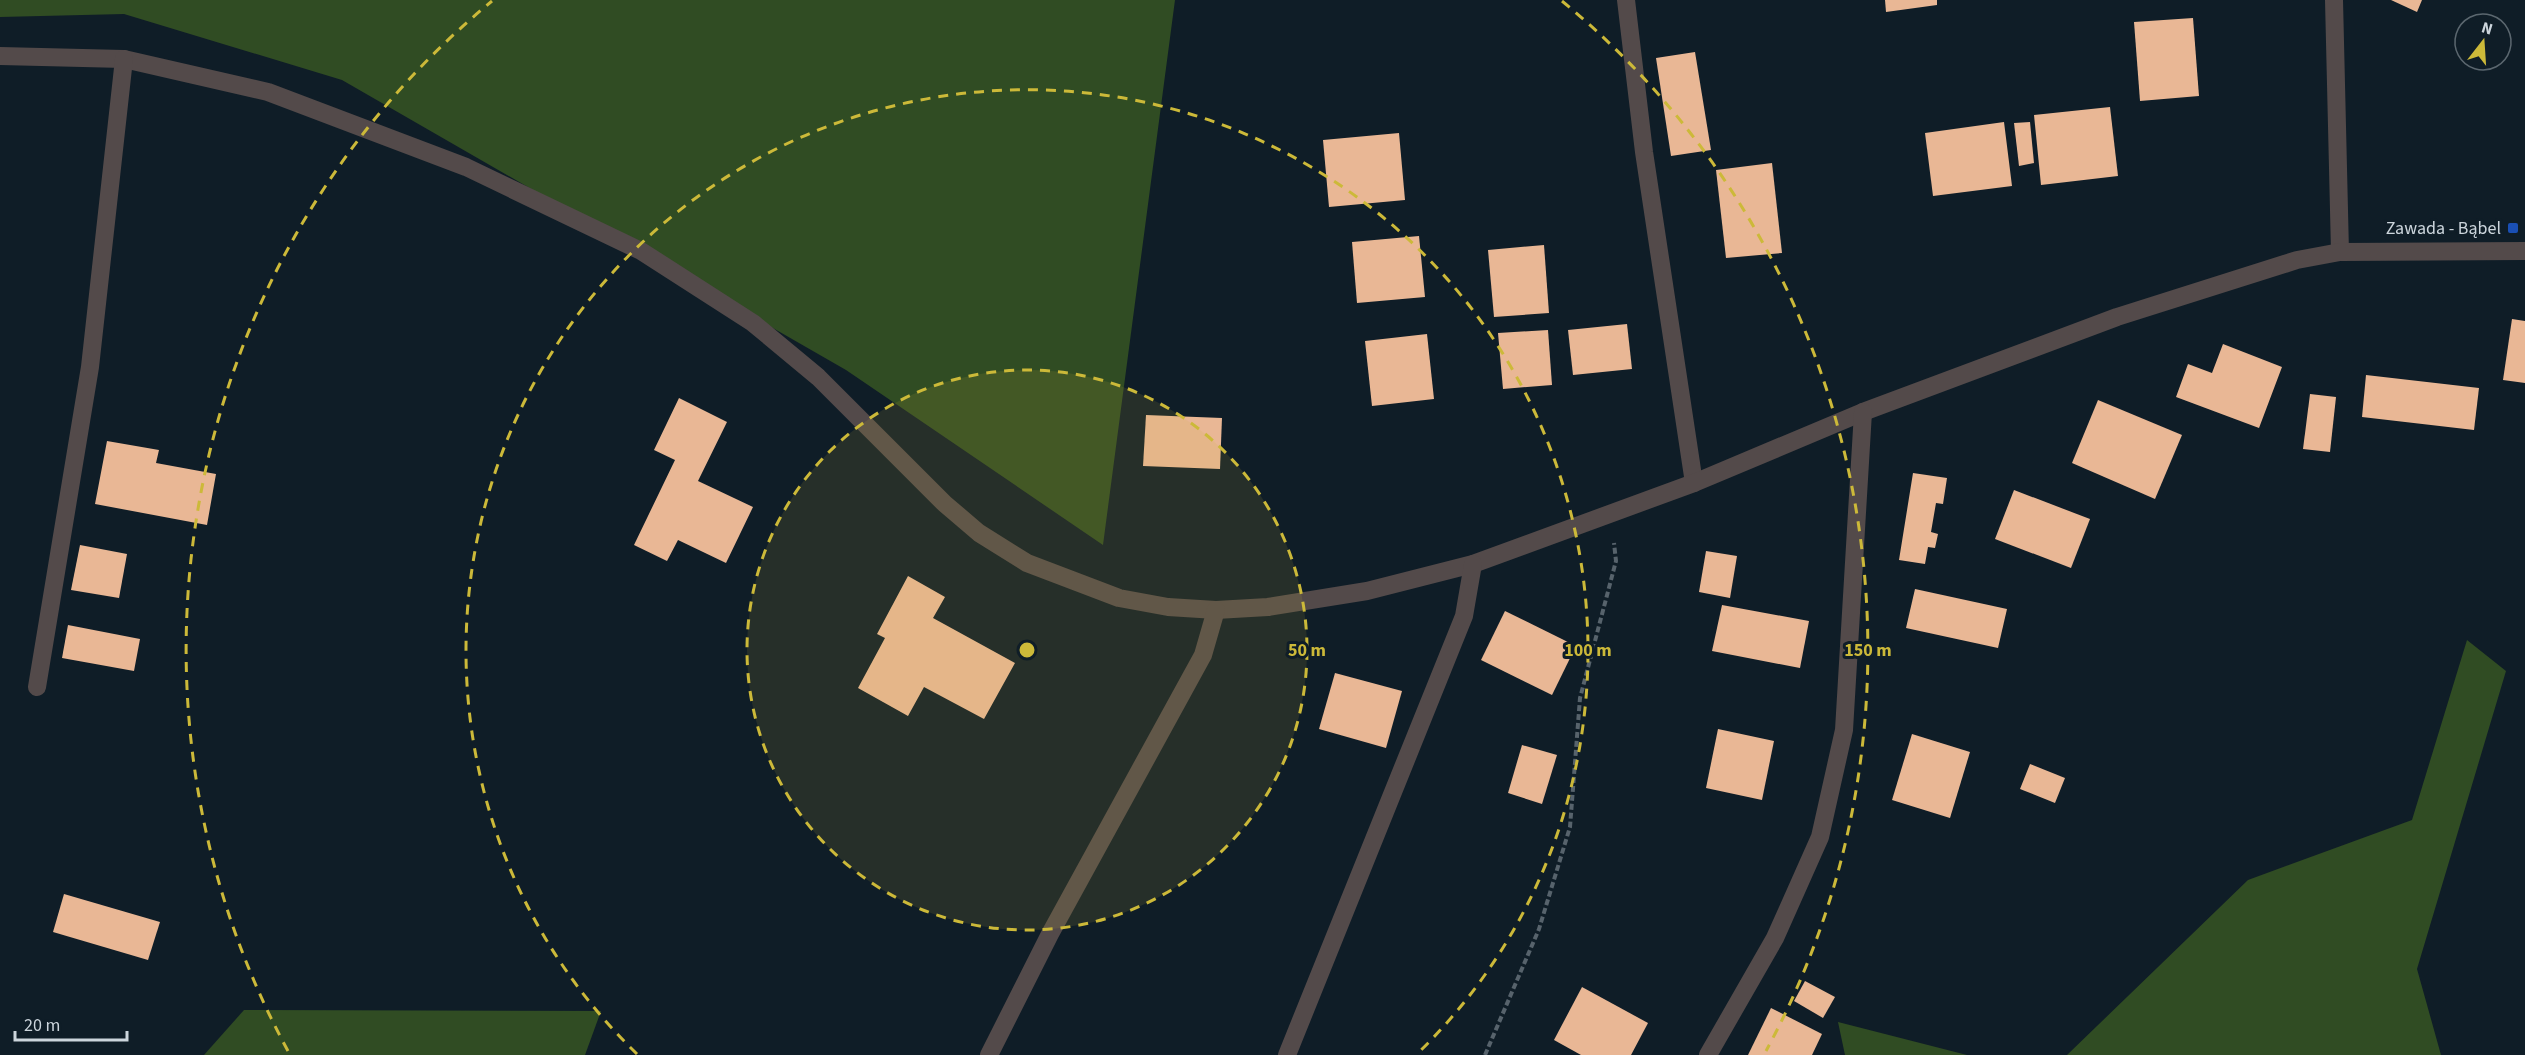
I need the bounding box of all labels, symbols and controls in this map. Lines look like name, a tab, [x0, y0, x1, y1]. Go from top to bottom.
north arrow	[2453, 12, 2513, 72]
text: N	[2479, 17, 2495, 41]
place label: Zawada - Bąbel	[2386, 216, 2501, 241]
marker: Zawada - Bąbel	[2506, 221, 2520, 235]
text: 50 m	[1288, 638, 1326, 663]
text: 100 m	[1564, 638, 1612, 663]
text: 150 m	[1844, 638, 1892, 663]
centre of rings	[1017, 640, 1037, 660]
scale bar	[15, 1004, 128, 1042]
text: 20 m	[24, 1013, 60, 1038]

